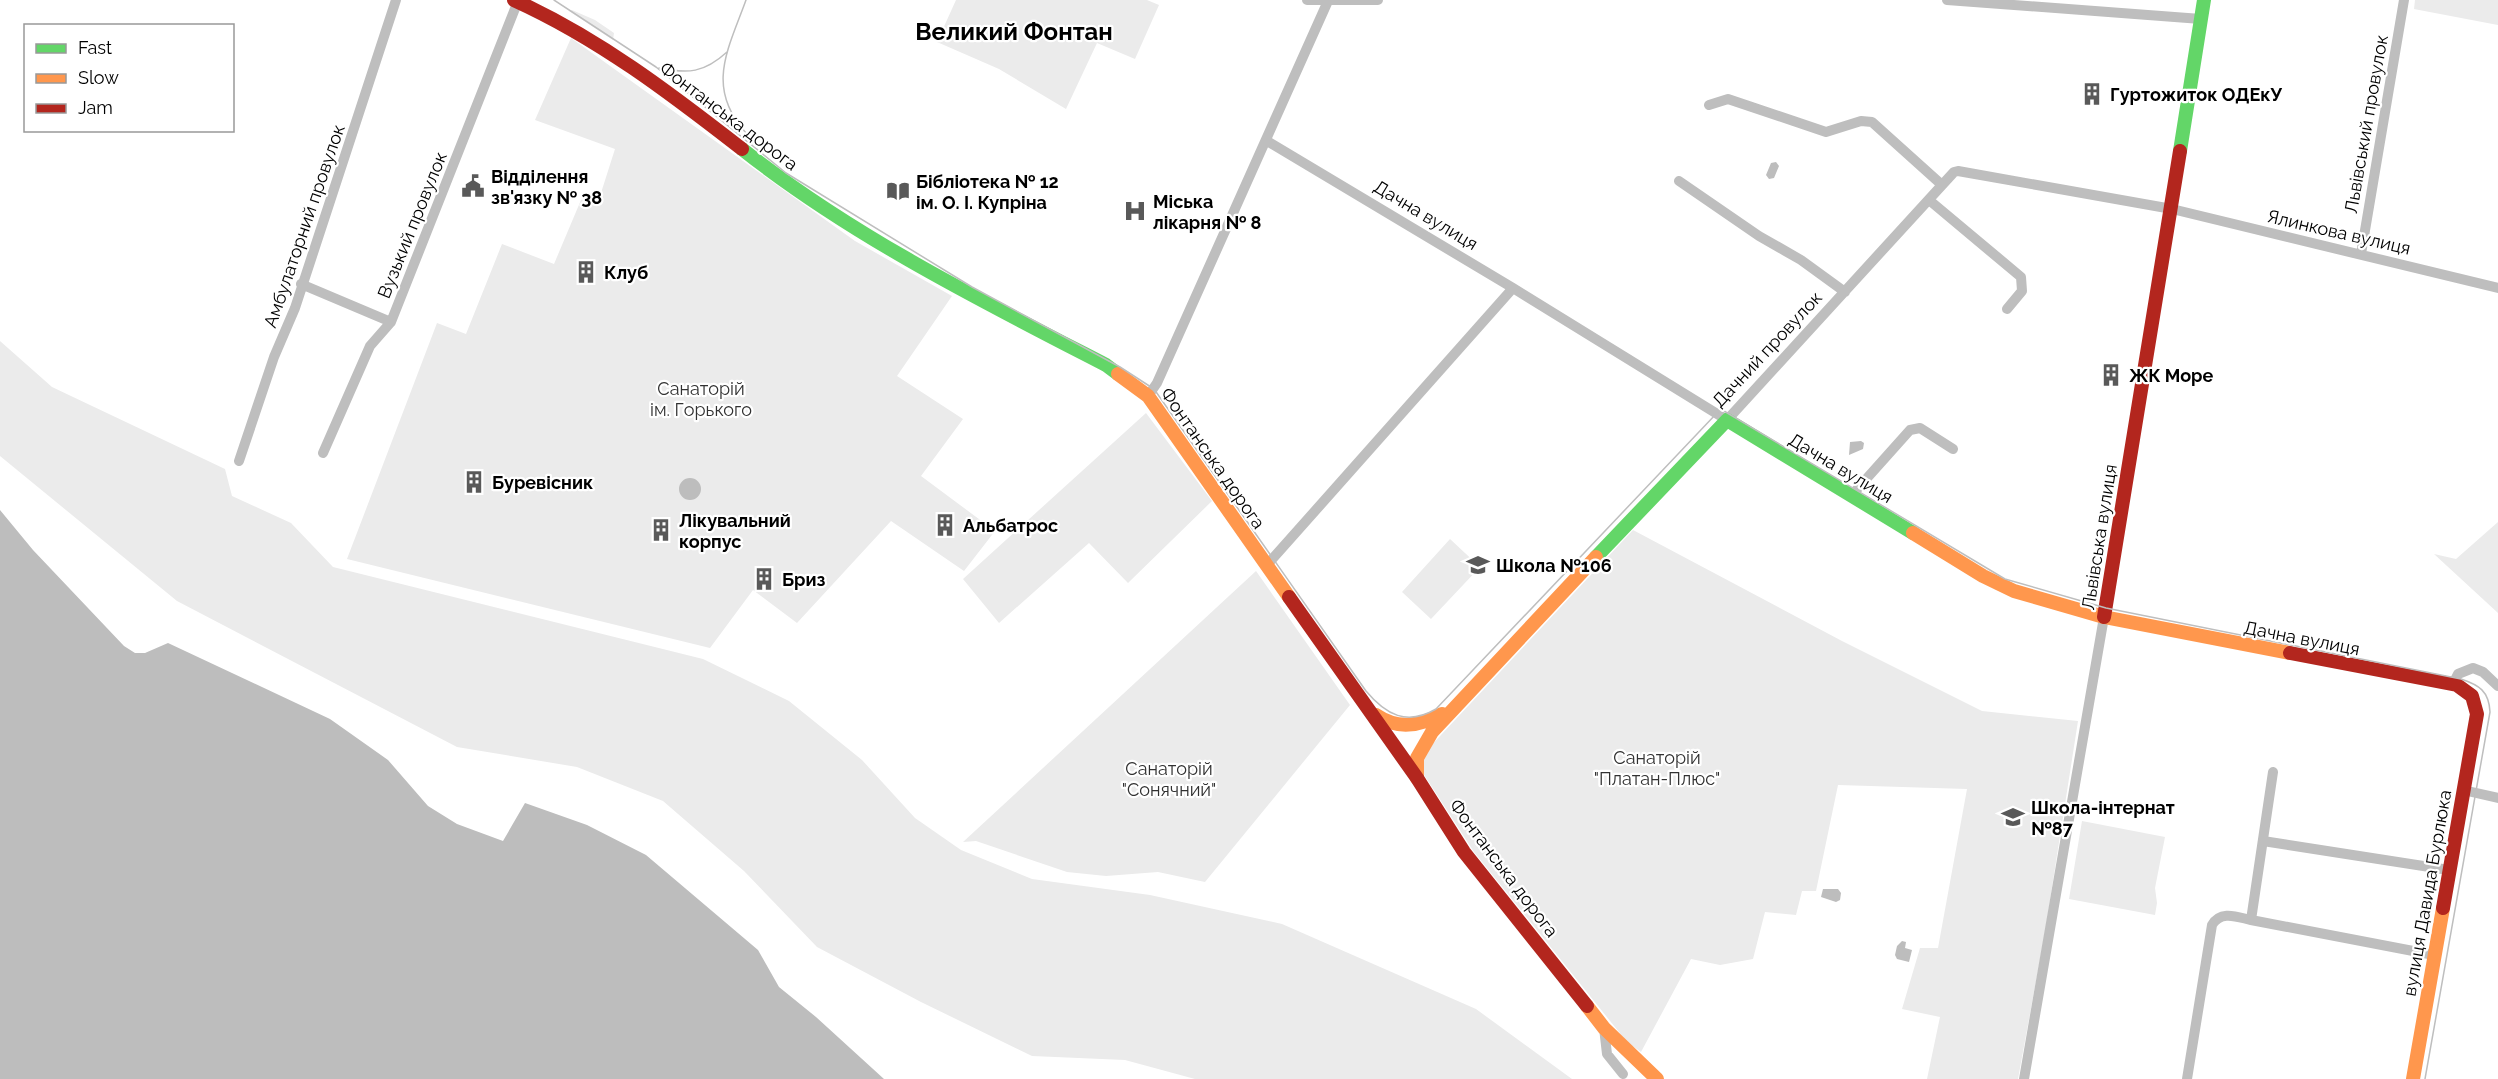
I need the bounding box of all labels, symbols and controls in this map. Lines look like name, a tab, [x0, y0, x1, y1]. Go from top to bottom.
district label: Великий Фонтан	[915, 17, 1113, 46]
legend	[24, 24, 234, 132]
street label: Львівський провулок	[2340, 33, 2392, 215]
text: Fast	[78, 37, 112, 58]
street label: Фонтанська дорога	[656, 57, 802, 175]
text: Slow	[78, 67, 119, 88]
building icon: Гуртожиток ОДЕкУ	[2079, 81, 2105, 107]
place label: Гуртожиток ОДЕкУ	[2110, 84, 2283, 105]
text: Jam	[78, 97, 113, 118]
street label: Амбулаторний провулок	[259, 122, 349, 330]
street label: Вузький провулок	[373, 149, 451, 301]
place label: Відділення зв'язку № 38	[491, 166, 602, 208]
place label: Бібліотека № 12 ім. О. І. Купріна	[916, 171, 1059, 213]
public building icon: Відділення зв'язку № 38	[460, 173, 486, 199]
street label: Дачна вулиця	[1370, 176, 1482, 254]
library icon: Бібліотека № 12 ім. О. І. Купріна	[885, 178, 911, 204]
place label: Міська лікарня № 8	[1153, 191, 1262, 233]
hospital icon: Міська лікарня № 8	[1122, 198, 1148, 224]
street label: Ялинкова вулиця	[2265, 205, 2413, 259]
building icon: Клуб	[573, 259, 599, 285]
place label: Клуб	[604, 262, 648, 283]
street label: Дачний провулок	[1708, 287, 1826, 411]
building icon: ЖК Море	[2098, 362, 2124, 388]
place label: ЖК Море	[2129, 365, 2213, 386]
park label: Cанаторій ім. Горького	[650, 378, 752, 420]
street label: Фонтанська дорога	[1156, 384, 1270, 532]
street label: Дачна вулиця	[1785, 429, 1897, 507]
street label: Львівська вулиця	[2077, 463, 2121, 611]
building icon: Буревісник	[461, 469, 487, 495]
place label: Буревісник	[492, 472, 593, 493]
place label: Лікувальний корпус	[679, 510, 791, 552]
building icon: Альбатрос	[932, 512, 958, 538]
place label: Альбатрос	[963, 515, 1058, 536]
building icon: Лікувальний корпус	[648, 517, 674, 543]
school or university icon: Школа №106	[1465, 552, 1491, 578]
place label: Школа №106	[1496, 555, 1612, 576]
building icon: Бриз	[751, 566, 777, 592]
place label: Бриз	[782, 569, 825, 590]
street label: Дачна вулиця	[2242, 616, 2362, 660]
park label: Санаторій "Платан-Плюс"	[1594, 747, 1720, 789]
park label: Санаторій "Сонячний"	[1122, 758, 1216, 800]
street label: вулиця Давида Бурлюка	[2399, 788, 2455, 998]
street label: Фонтанська дорога	[1445, 795, 1563, 941]
place label: Школа-інтернат №87	[2031, 797, 2175, 839]
school or university icon: Школа-інтернат №87	[2000, 804, 2026, 830]

